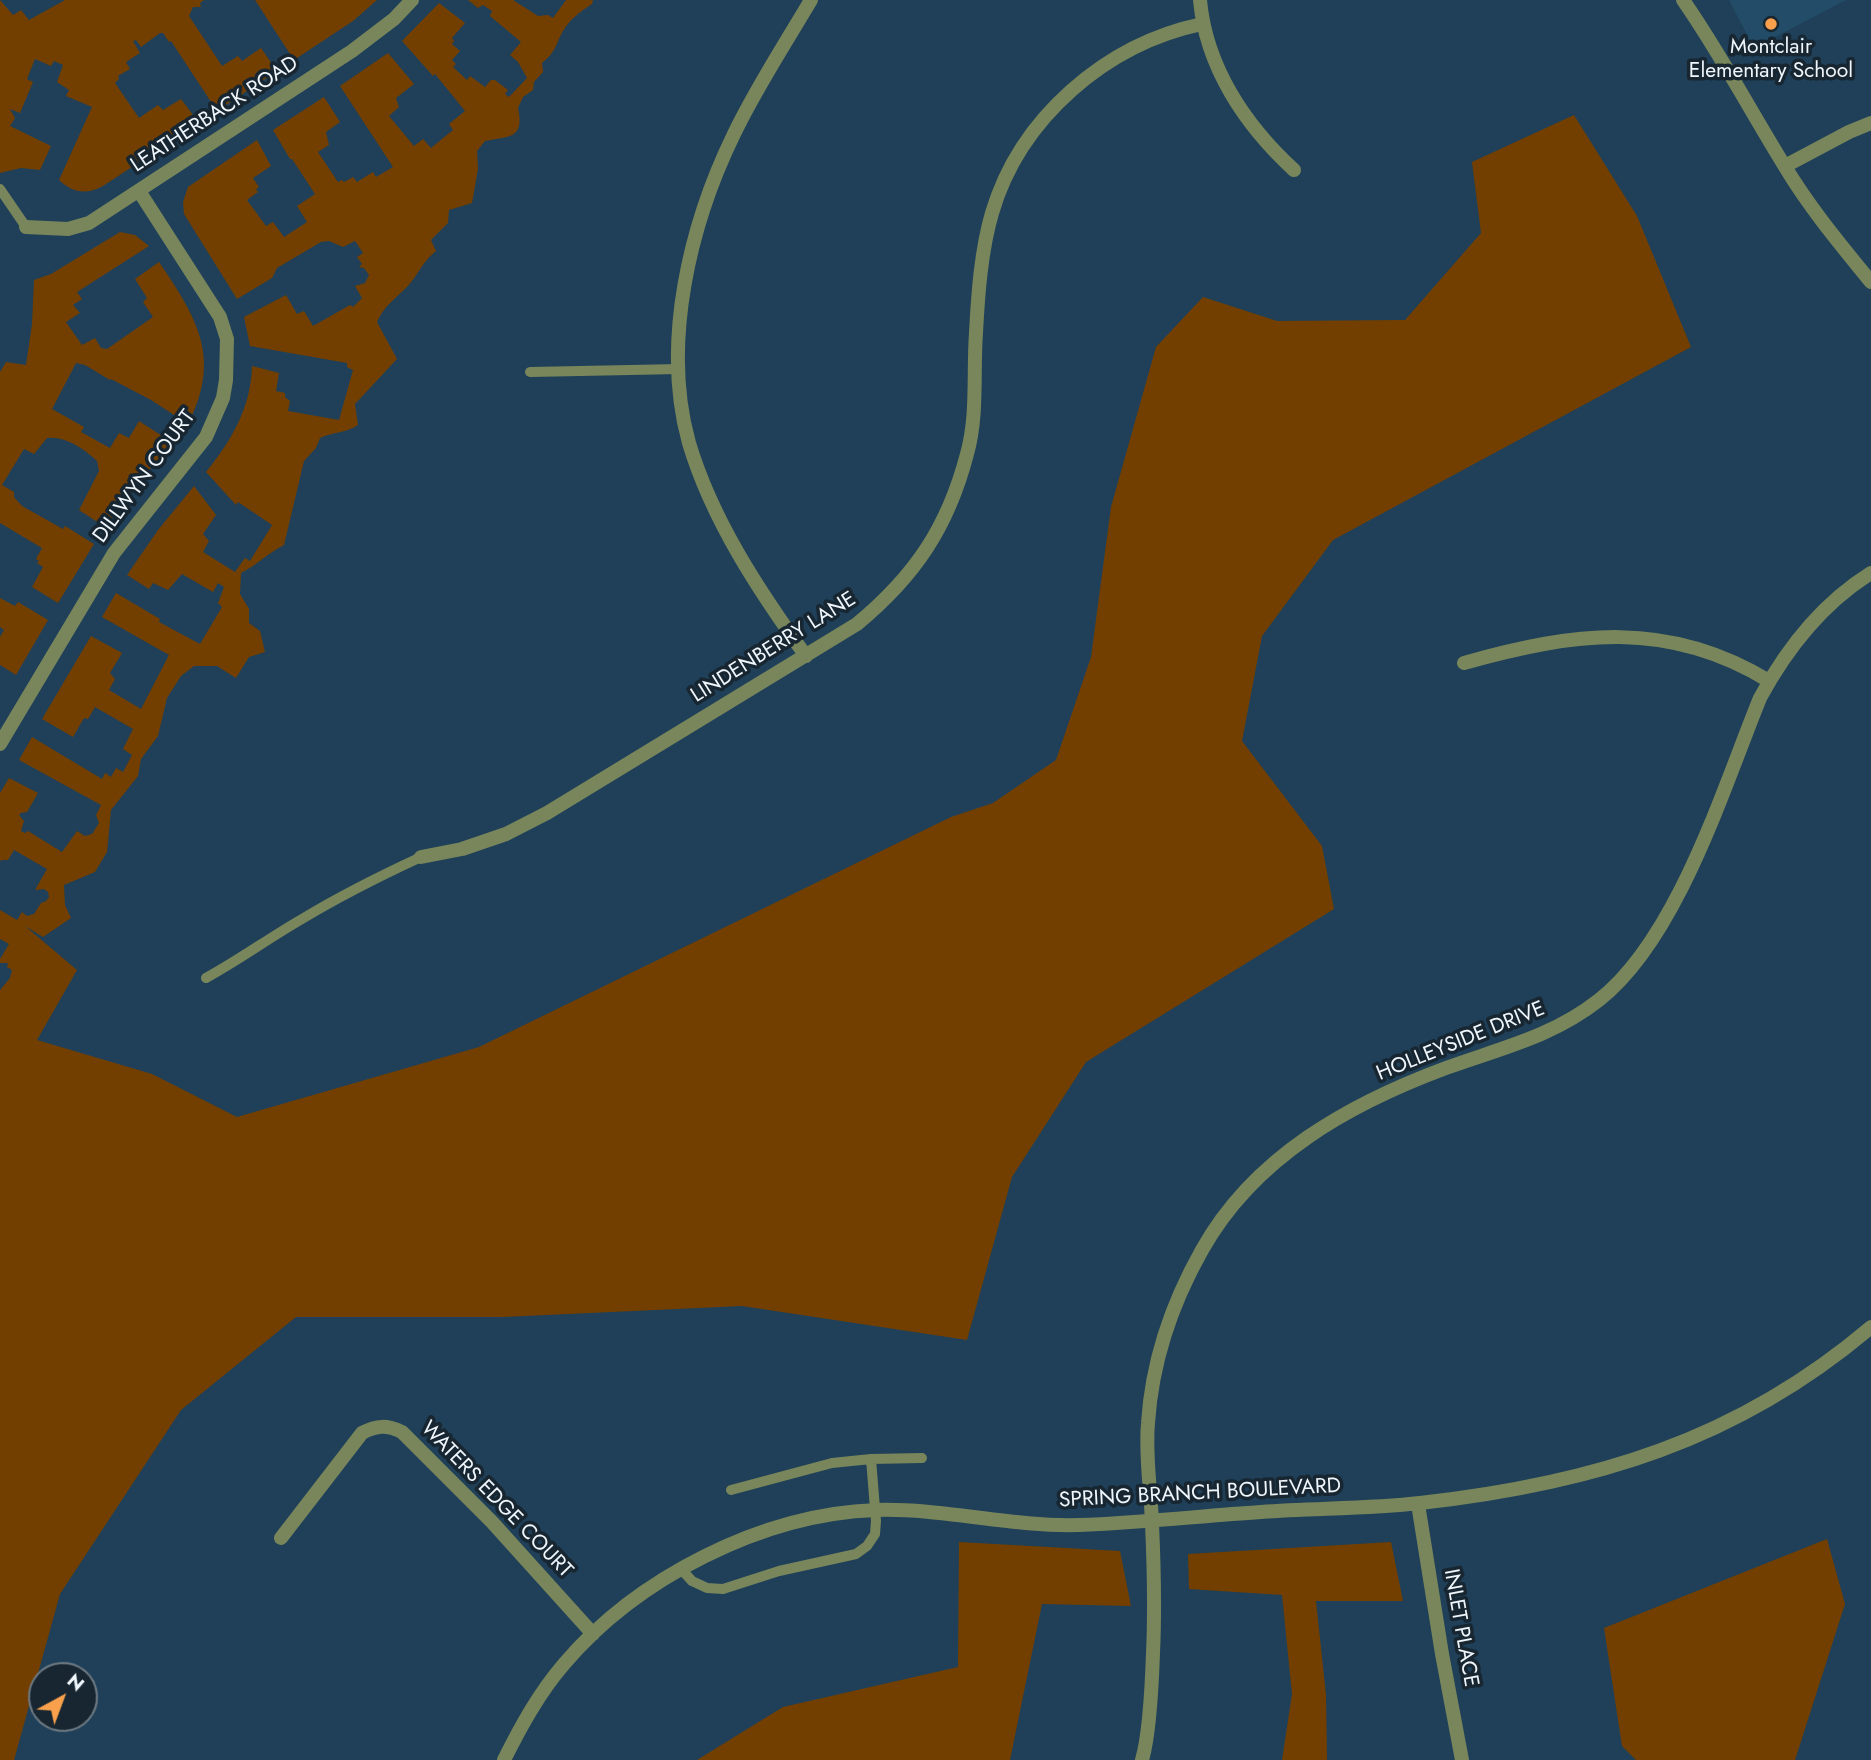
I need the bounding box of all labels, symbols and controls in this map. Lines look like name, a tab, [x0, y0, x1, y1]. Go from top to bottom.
marker: Montclair Elementary School	[1763, 16, 1779, 32]
place label: Montclair Elementary School	[1689, 35, 1853, 85]
street label: LEATHERBACK ROAD	[127, 51, 303, 179]
street label: DILLWYN COURT	[88, 406, 202, 548]
street label: LINDENBERRY LANE	[687, 587, 861, 709]
street label: HOLLEYSIDE DRIVE	[1373, 997, 1549, 1087]
street label: WATERS EDGE COURT	[415, 1417, 577, 1583]
street label: SPRING BRANCH BOULEVARD	[1058, 1474, 1342, 1514]
street label: INLET PLACE	[1437, 1567, 1483, 1689]
north arrow	[28, 1662, 98, 1732]
text: N	[61, 1667, 90, 1697]

